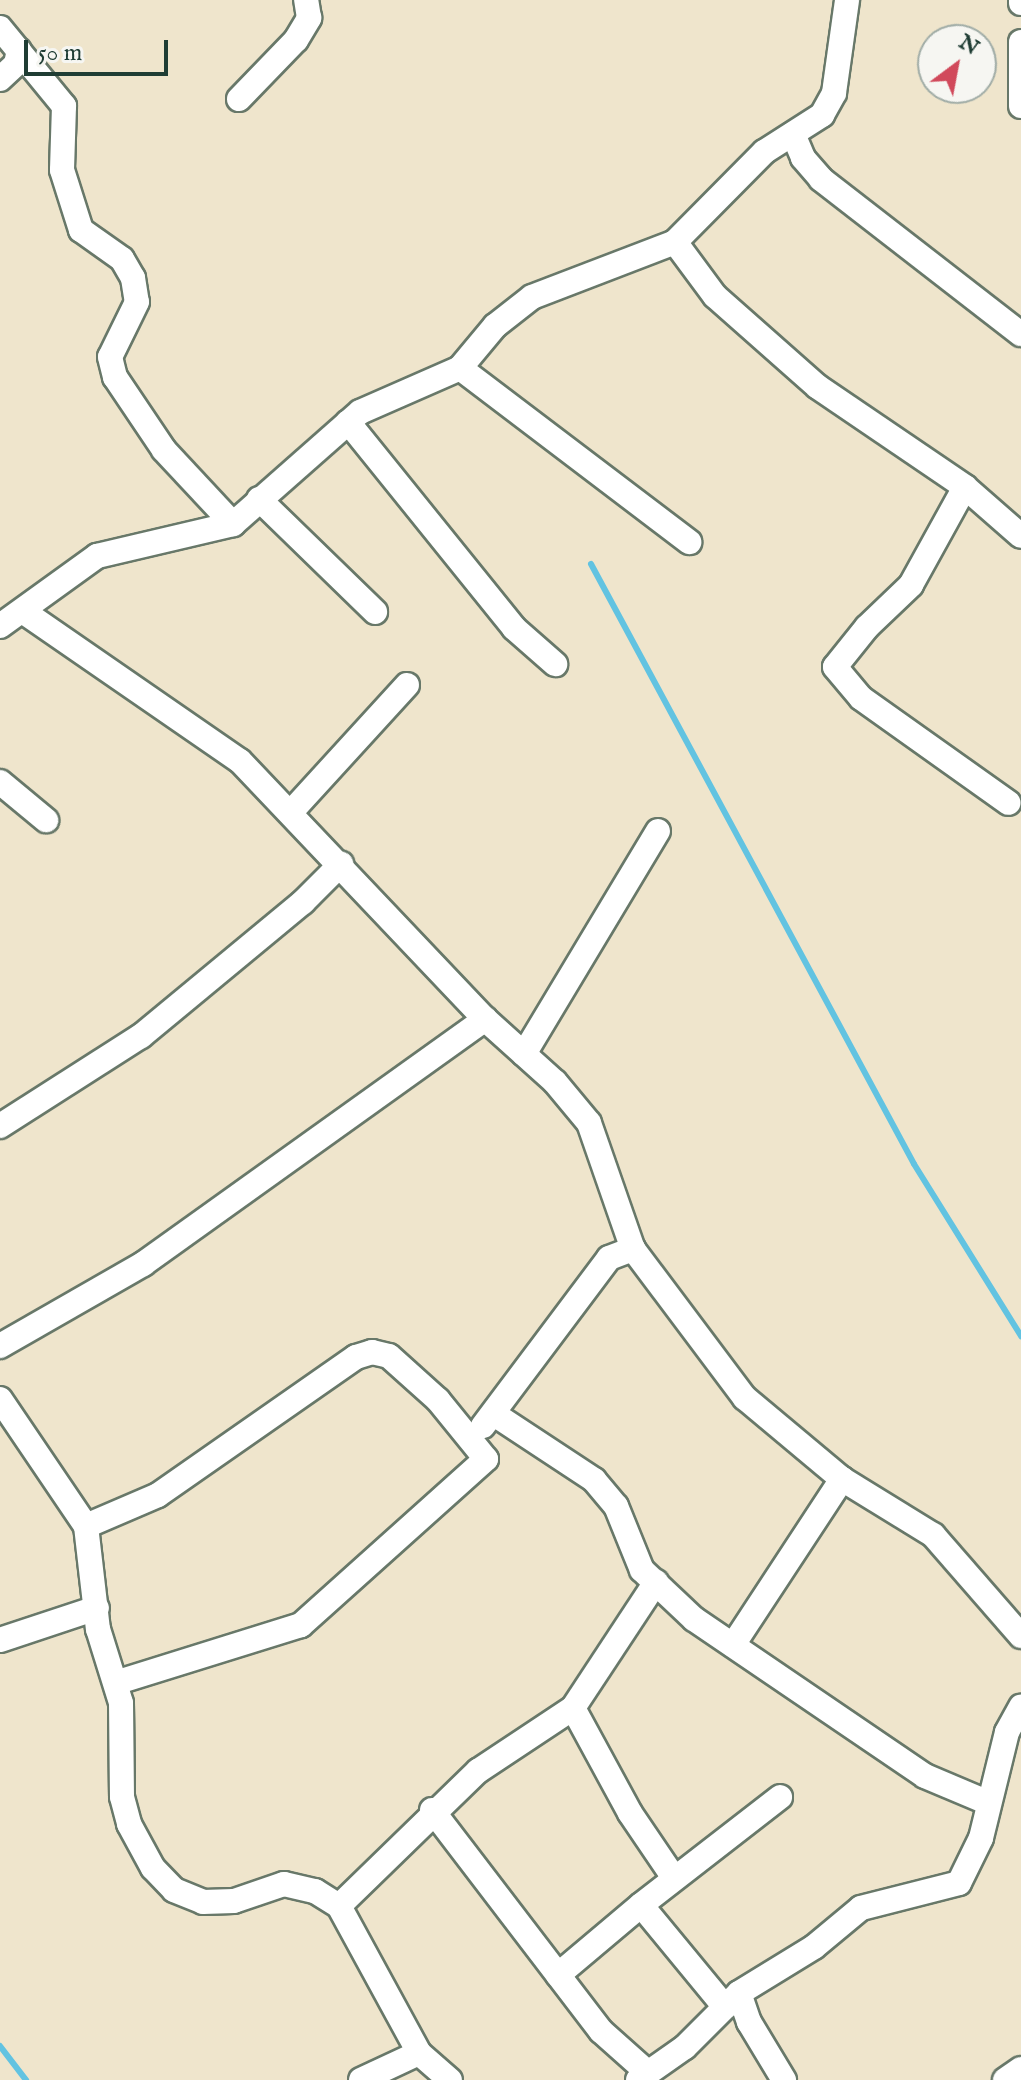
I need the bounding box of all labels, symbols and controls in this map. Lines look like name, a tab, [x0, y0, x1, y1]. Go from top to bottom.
scale bar	[28, 24, 172, 74]
north arrow	[917, 24, 997, 104]
text: N	[953, 28, 984, 62]
text: 50 m	[38, 38, 82, 69]

